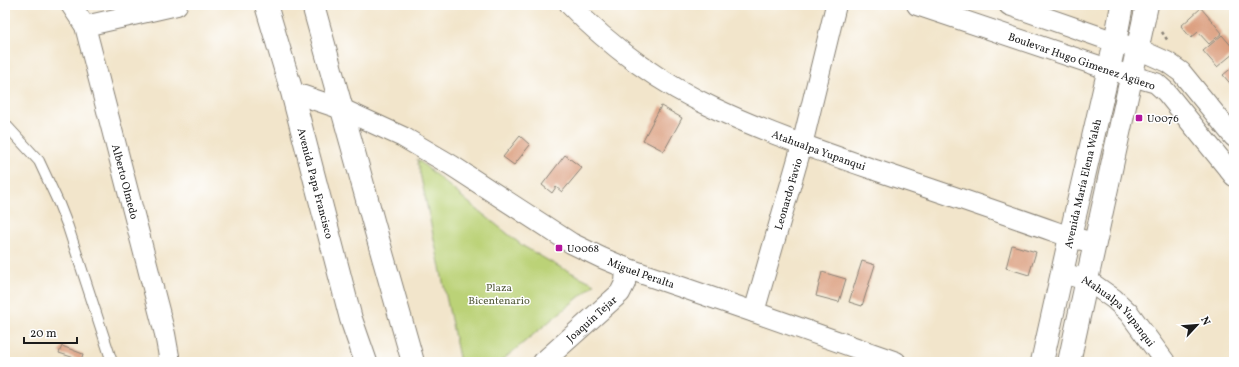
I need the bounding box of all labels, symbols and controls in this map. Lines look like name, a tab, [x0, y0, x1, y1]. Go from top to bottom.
street label: Boulevar Hugo Gimenez Agüero	[1006, 30, 1157, 95]
place label: U0076	[1147, 112, 1179, 127]
marker: U0076	[1134, 113, 1144, 123]
street label: Avenida María Elena Walsh	[1062, 117, 1106, 250]
street label: Avenida Papa Francisco	[293, 127, 336, 241]
street label: Atahualpa Yupanqui	[769, 127, 867, 175]
street label: Alberto Olmedo	[107, 143, 141, 221]
street label: Leonardo Favio	[772, 156, 807, 232]
place label: U0068	[567, 242, 600, 257]
marker: U0068	[554, 243, 564, 253]
street label: Miguel Peralta	[605, 255, 677, 293]
street label: Atahualpa Yupanqui	[1079, 273, 1157, 350]
park label: Plaza Bicentenario	[468, 281, 530, 309]
street label: Joaquín Tejar	[564, 293, 621, 346]
north arrow	[1177, 305, 1217, 345]
text: N	[1196, 314, 1213, 328]
scale bar	[24, 319, 77, 345]
text: 20 m	[30, 326, 57, 342]

